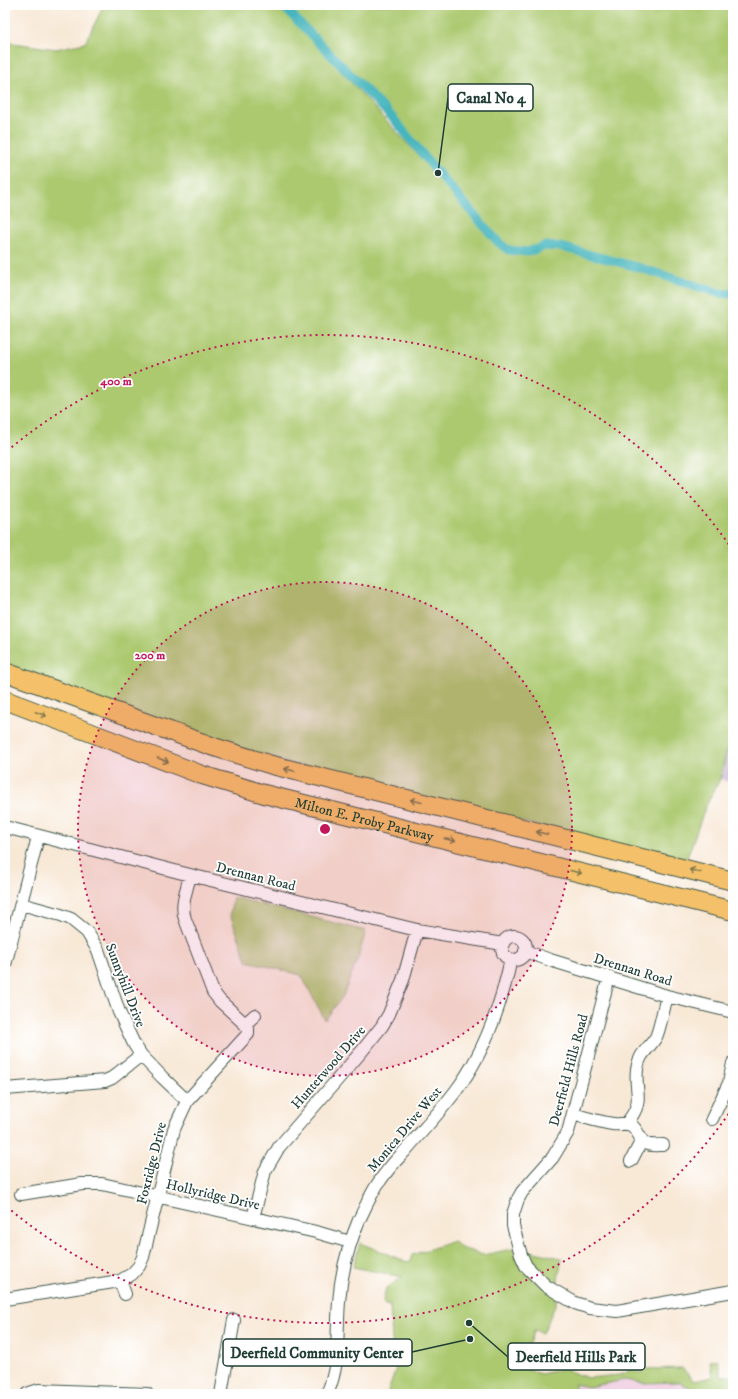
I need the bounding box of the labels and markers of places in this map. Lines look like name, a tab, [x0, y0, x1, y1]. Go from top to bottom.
callout: Canal No 4	[448, 84, 533, 111]
centre of rings	[318, 822, 332, 836]
callout: Deerfield Community Center	[223, 1339, 412, 1366]
callout: Deerfield Hills Park	[508, 1343, 645, 1370]

